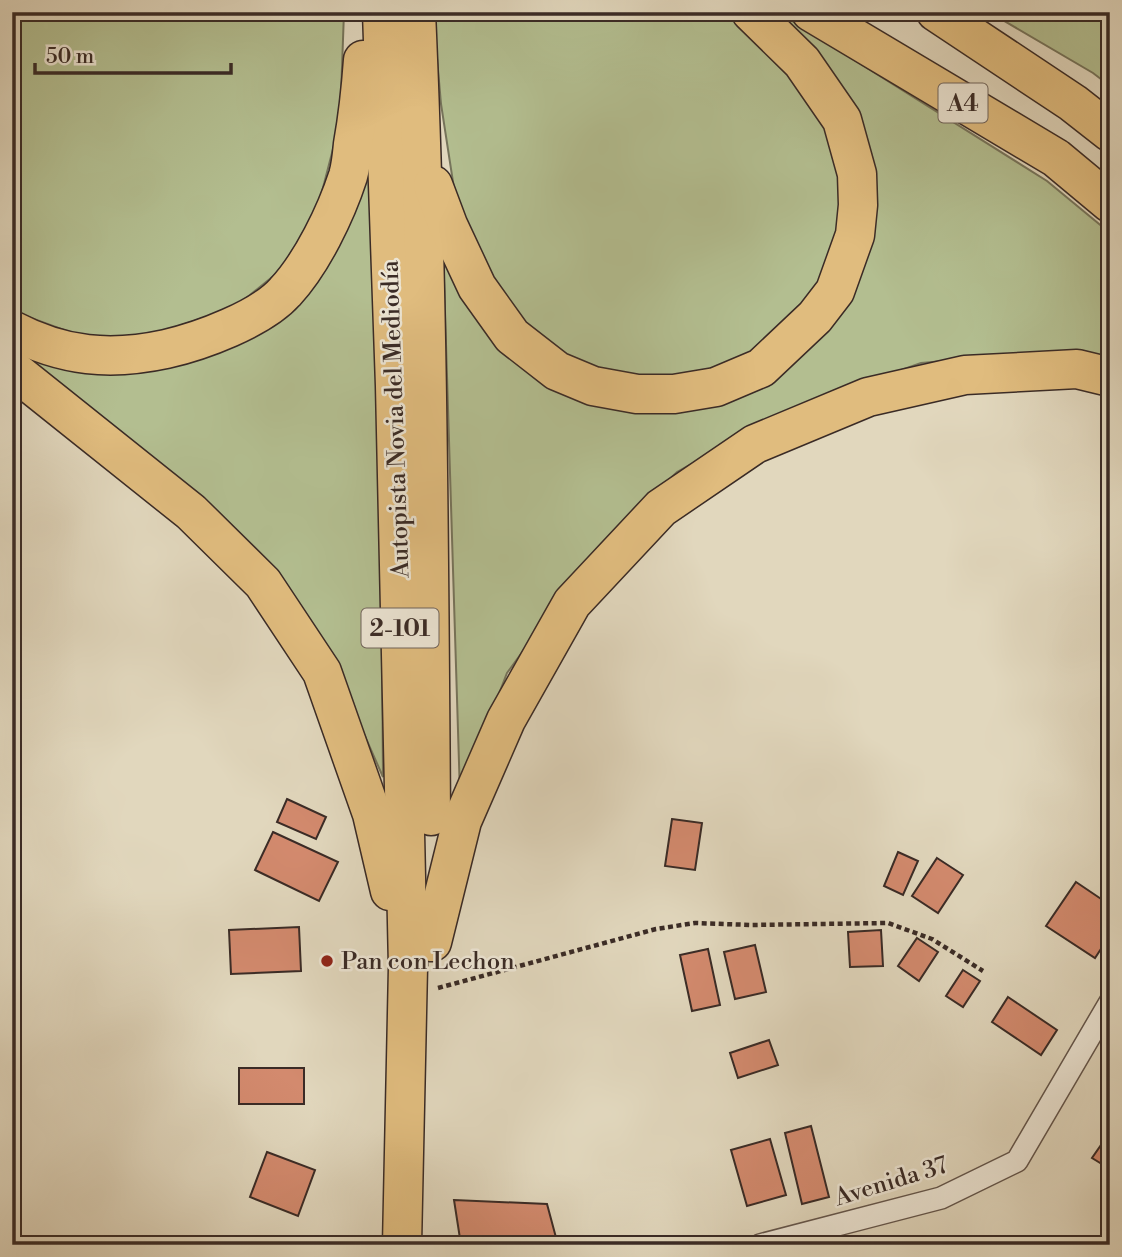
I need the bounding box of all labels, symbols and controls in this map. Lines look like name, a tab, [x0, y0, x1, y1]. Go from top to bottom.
scale bar	[35, 32, 231, 76]
text: 50 m	[46, 44, 94, 70]
road number: A4	[939, 83, 988, 122]
street label: Autopista Novia del Mediodía	[375, 259, 417, 579]
road number: 2-101	[362, 608, 438, 648]
place label: Pan con Lechon	[341, 947, 514, 977]
marker: Pan con Lechon	[319, 953, 335, 969]
street label: Avenida 37	[830, 1151, 952, 1214]

